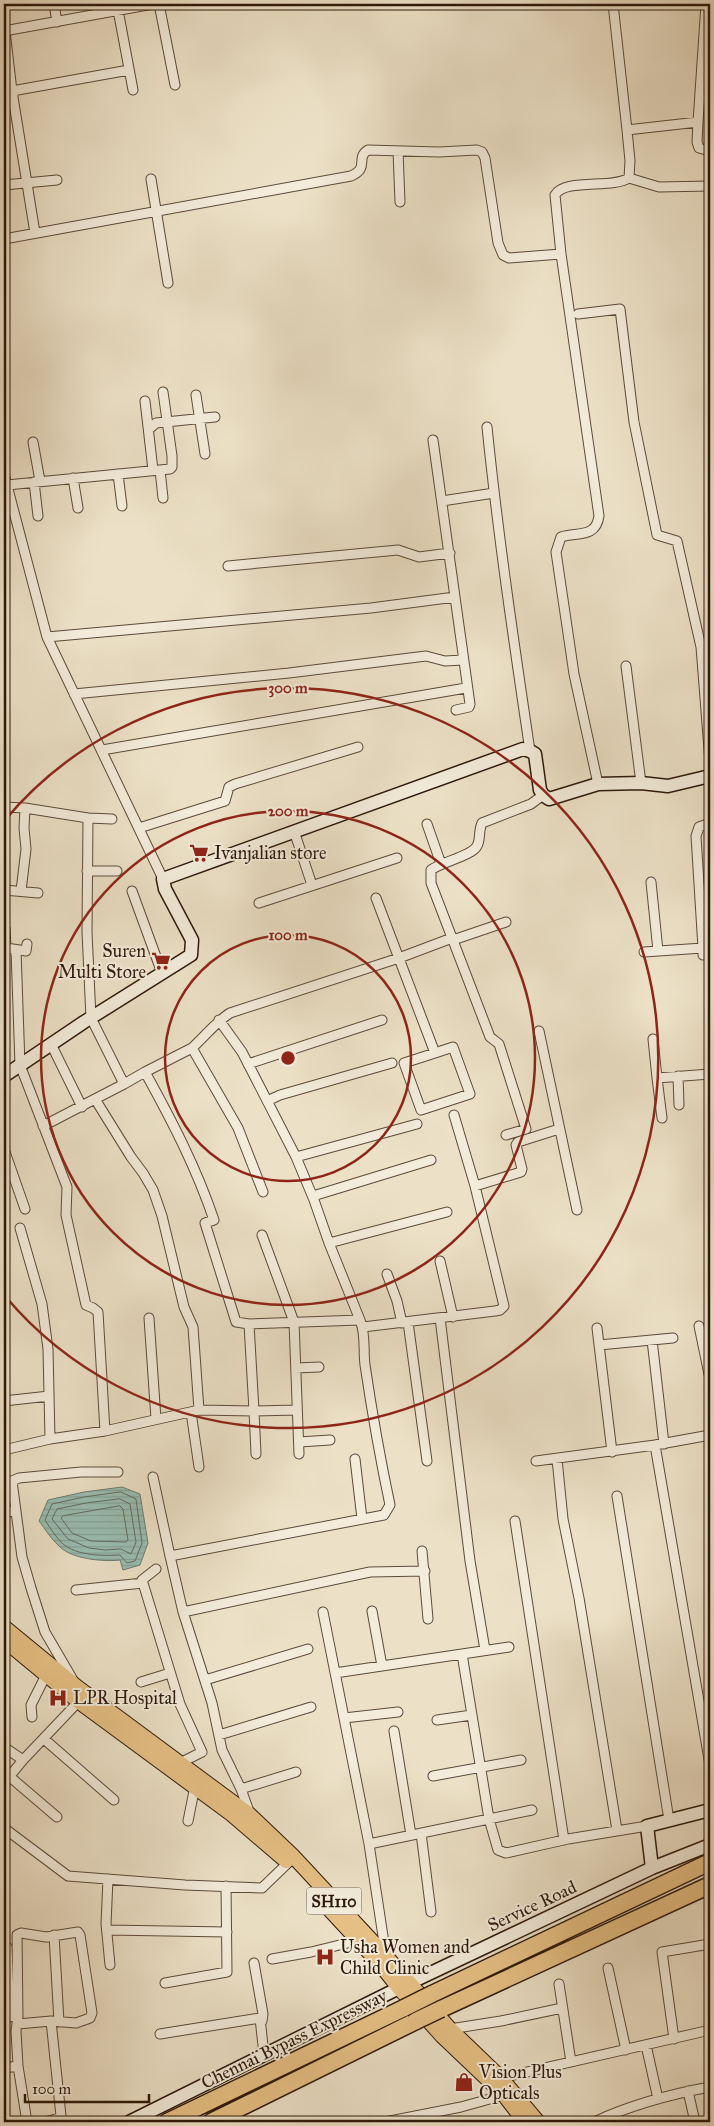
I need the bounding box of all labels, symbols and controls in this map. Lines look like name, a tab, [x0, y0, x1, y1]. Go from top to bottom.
text: 300 m	[268, 679, 308, 698]
text: 200 m	[268, 802, 309, 820]
supermarket icon: Ivanjalian store	[188, 842, 210, 864]
place label: Ivanjalian store	[214, 842, 326, 864]
text: 100 m	[268, 926, 308, 944]
place label: Suren Multi Store	[58, 940, 146, 983]
supermarket icon: Suren Multi Store	[150, 950, 172, 972]
centre of rings	[279, 1049, 297, 1067]
hospital icon: LPR Hospital	[47, 1687, 69, 1709]
place label: LPR Hospital	[73, 1687, 177, 1709]
street label: Service Road	[484, 1876, 580, 1936]
road number: SH110	[306, 1888, 362, 1914]
place label: Usha Women and Child Clinic	[340, 1936, 470, 1979]
hospital icon: Usha Women and Child Clinic	[314, 1946, 336, 1968]
street label: Chennai Bypass Expressway	[197, 1984, 391, 2094]
place label: Vision Plus Opticals	[478, 2061, 562, 2104]
scale bar	[25, 2071, 149, 2103]
shop icon: Vision Plus Opticals	[453, 2071, 475, 2093]
text: 100 m	[32, 2080, 72, 2098]

